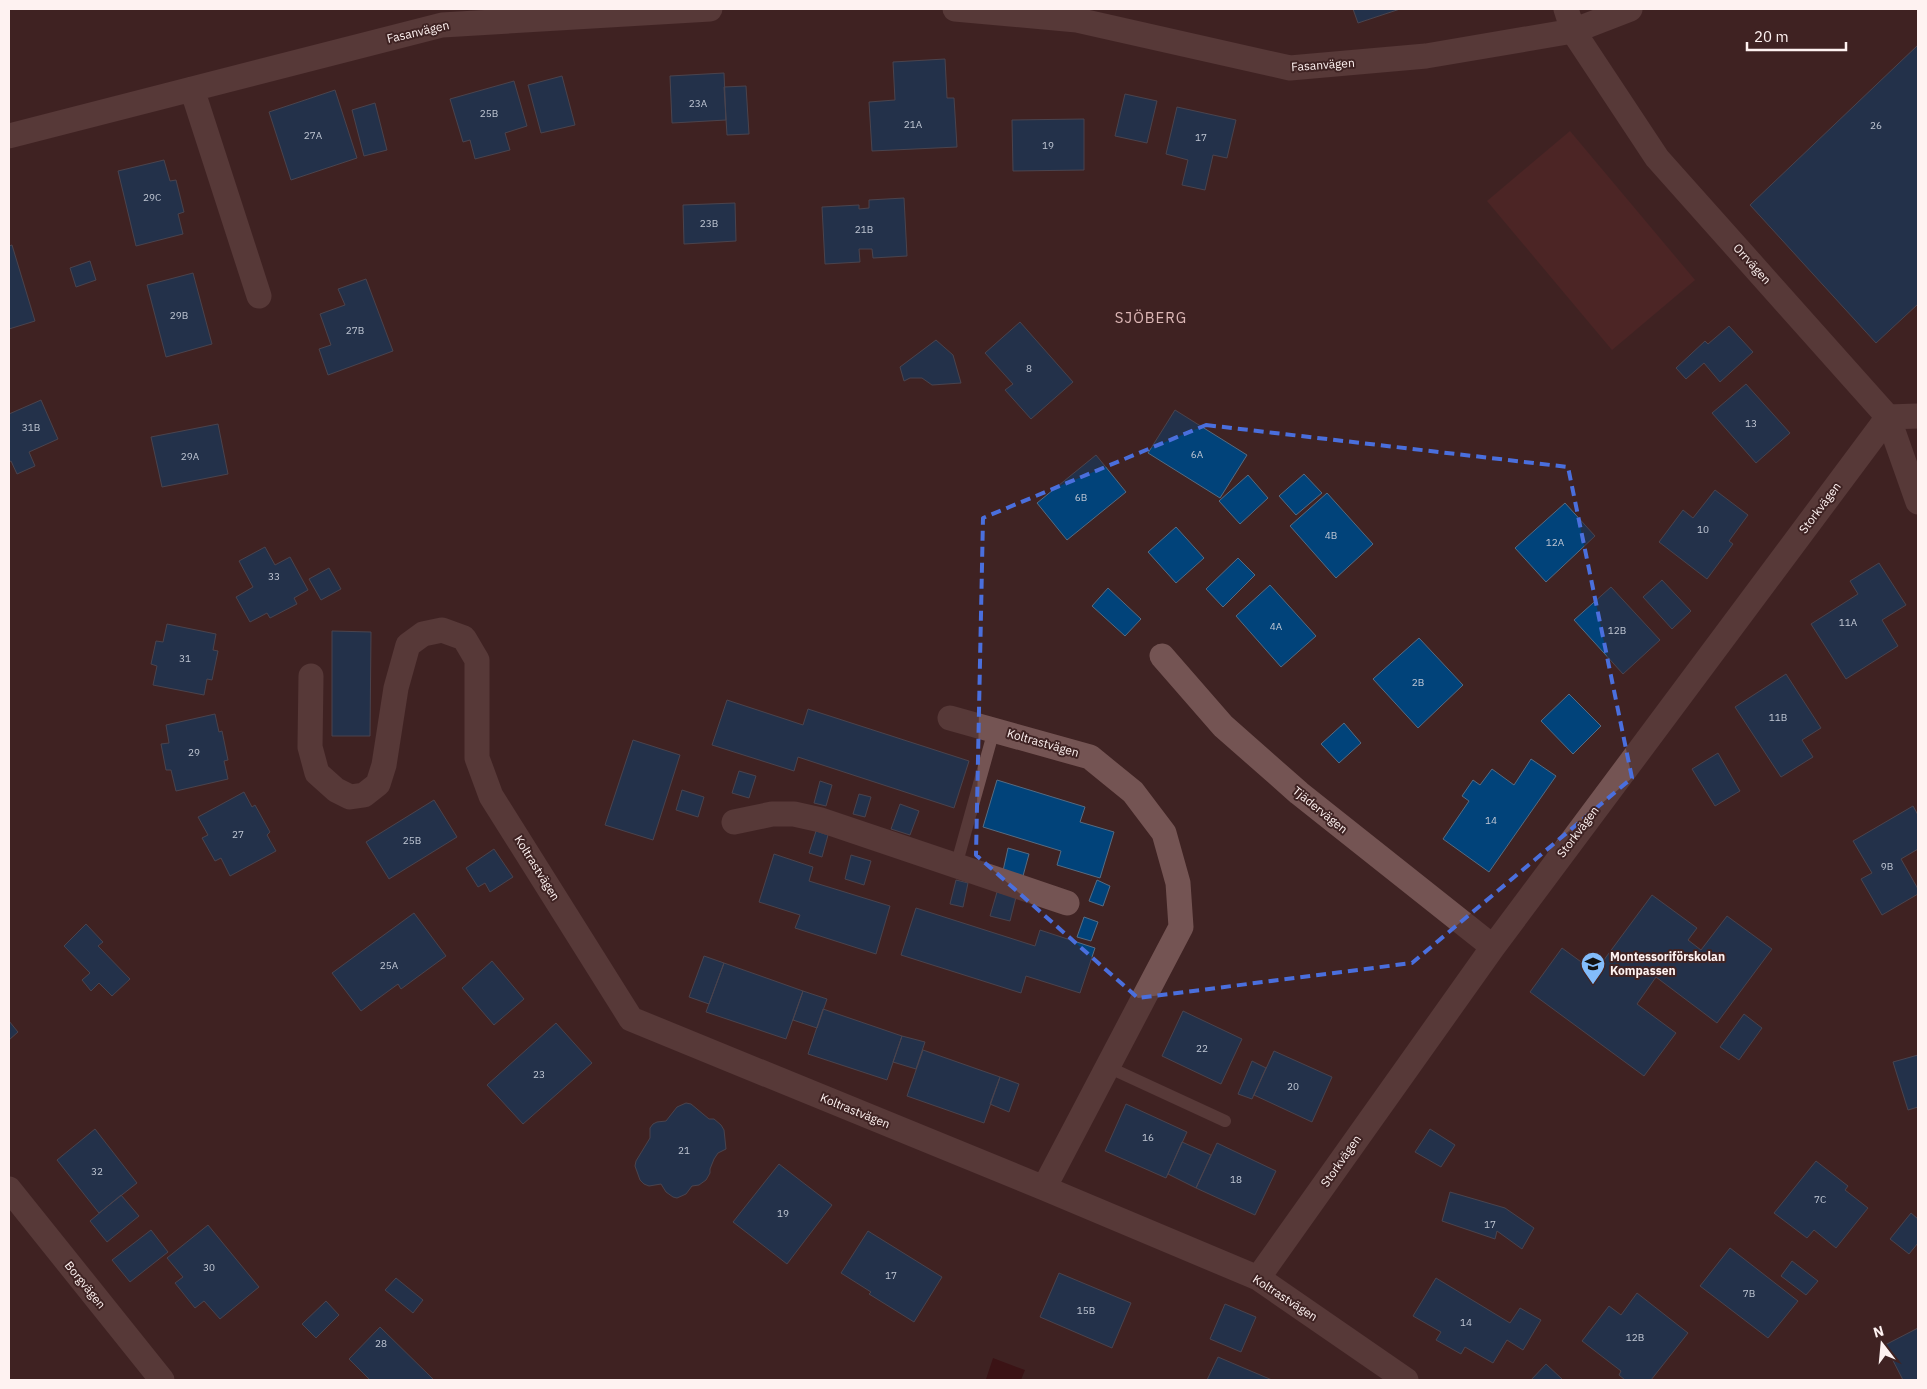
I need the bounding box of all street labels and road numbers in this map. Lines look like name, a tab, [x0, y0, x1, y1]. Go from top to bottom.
street label: Fasanvägen	[385, 17, 451, 46]
street label: Fasanvägen	[1291, 55, 1355, 74]
street label: Orrvägen	[1730, 240, 1774, 287]
street label: Storkvägen	[1795, 479, 1844, 536]
street label: Koltrastvägen	[1005, 725, 1081, 760]
street label: Tjädervägen	[1290, 783, 1351, 836]
street label: Storkvägen	[1553, 803, 1602, 860]
street label: Koltrastvägen	[511, 832, 563, 903]
street label: Koltrastvägen	[818, 1090, 892, 1131]
street label: Storkvägen	[1317, 1132, 1364, 1190]
street label: Borgvägen	[62, 1258, 109, 1312]
street label: Koltrastvägen	[1250, 1271, 1320, 1324]

